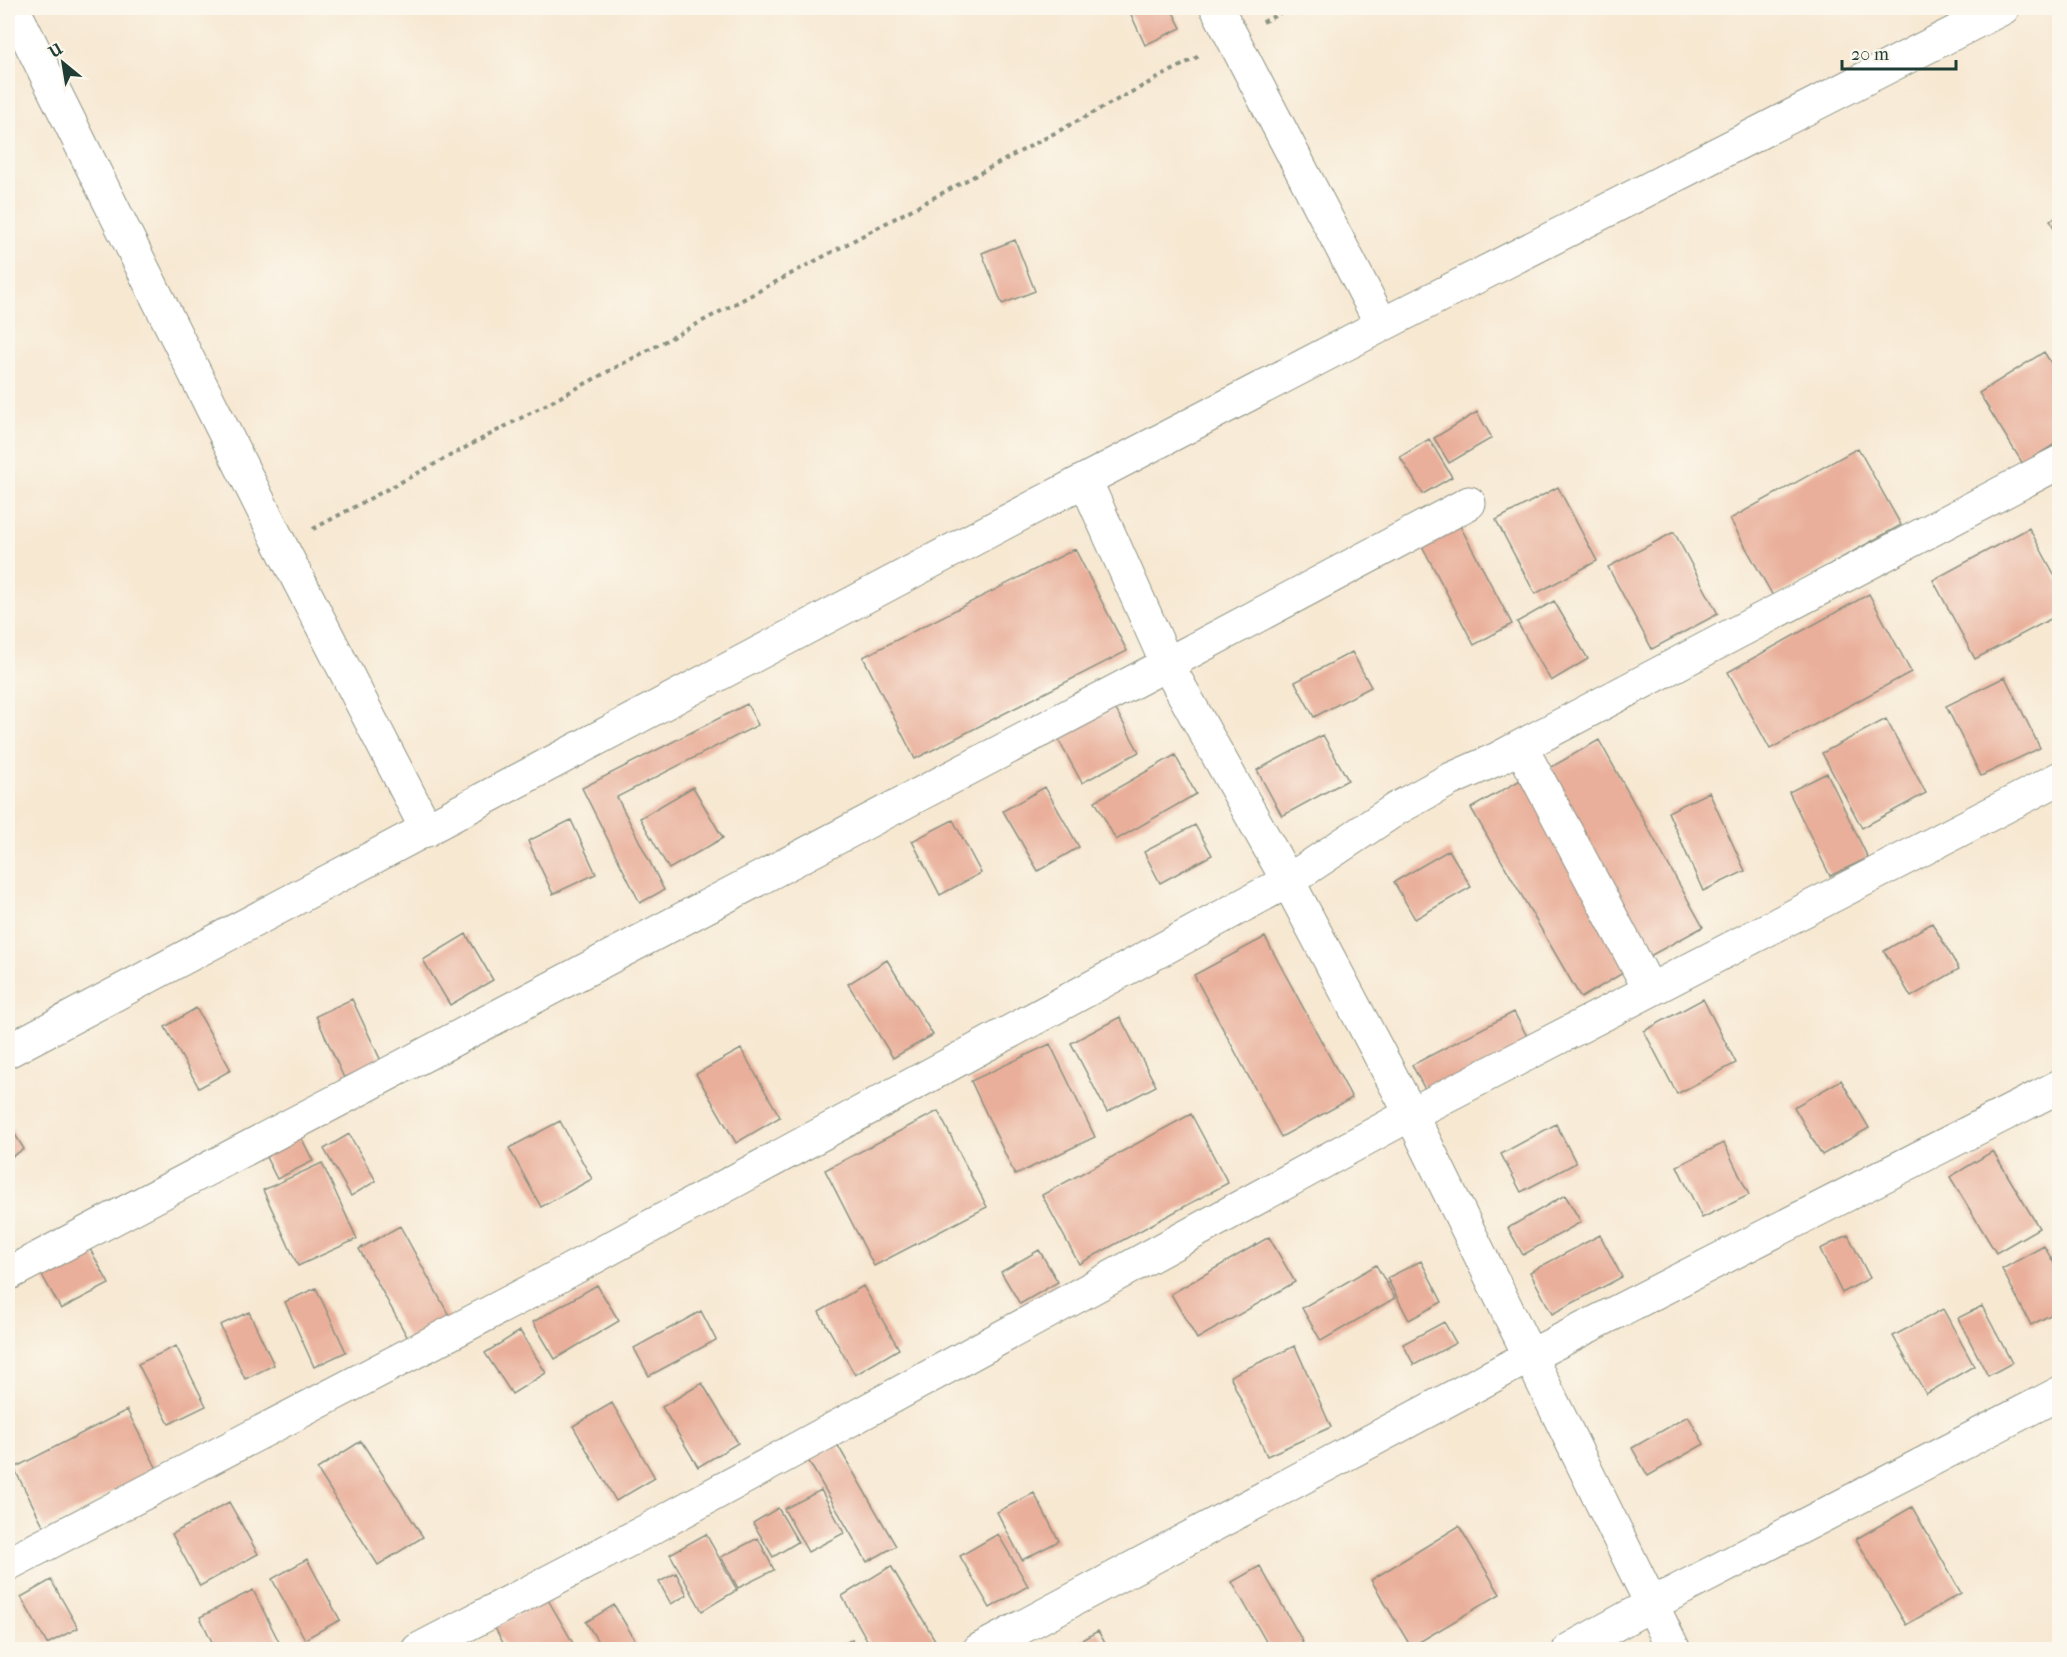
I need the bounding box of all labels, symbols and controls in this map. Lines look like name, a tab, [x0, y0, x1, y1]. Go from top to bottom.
north arrow	[33, 33, 93, 93]
scale bar	[1842, 33, 1956, 71]
text: U	[45, 39, 66, 62]
text: 20 m	[1851, 44, 1889, 65]

